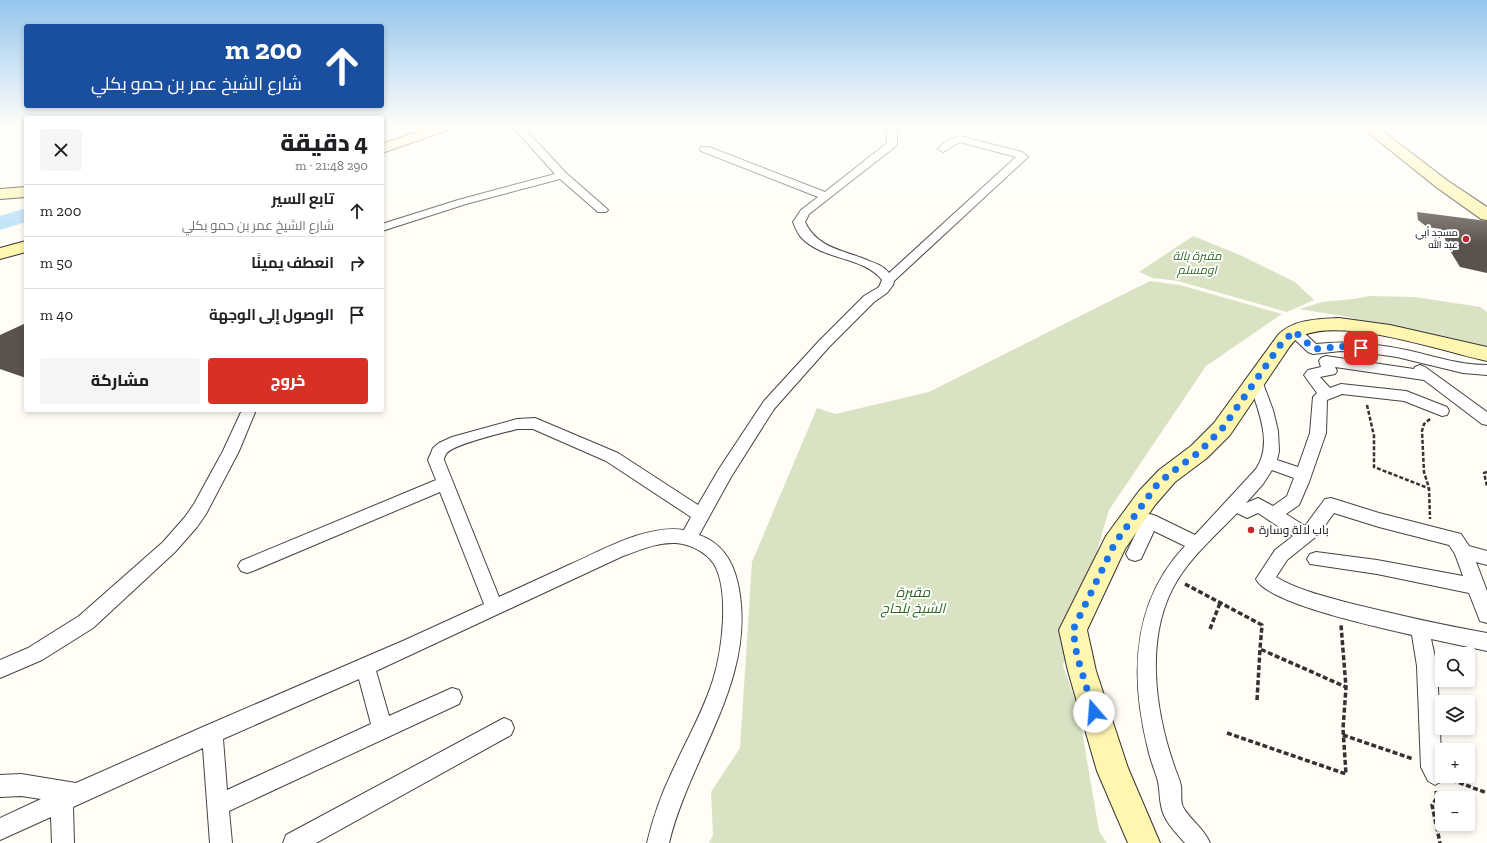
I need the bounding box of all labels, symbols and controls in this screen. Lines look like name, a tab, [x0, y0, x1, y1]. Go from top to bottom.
text: 200 m	[225, 33, 302, 66]
icon: ahead	[316, 40, 368, 92]
text: شارع الشيخ عمر بن حمو بكلي	[91, 73, 302, 95]
text: 4 دقيقة	[280, 128, 368, 157]
button: close	[40, 129, 82, 171]
text: 290 m · 21:48	[295, 158, 368, 173]
text: تابع السير	[272, 190, 334, 208]
icon: ahead	[346, 200, 368, 222]
text: 200 m	[40, 202, 81, 220]
text: شارع الشيخ عمر بن حمو بكلي	[182, 218, 334, 233]
place label: مسجد أبي عبد الله	[1415, 226, 1458, 251]
marker: مسجد أبي عبد الله	[1461, 234, 1471, 244]
park label: مقبرة بالة اومسلم	[1172, 249, 1222, 278]
icon: right	[346, 252, 368, 274]
text: 50 m	[40, 254, 73, 272]
text: انعطف يمينًا	[251, 254, 334, 272]
icon: arrive	[346, 304, 368, 326]
text: 40 m	[40, 306, 73, 324]
text: الوصول إلى الوجهة	[209, 306, 334, 324]
pin	[1344, 331, 1378, 365]
icon: arrive	[1350, 337, 1372, 359]
button: مشاركة	[40, 358, 200, 404]
button: خروج	[208, 358, 368, 404]
place label: باب لالة وسارة	[1259, 523, 1329, 537]
marker: باب لالة وسارة	[1246, 525, 1256, 535]
park label: مقبرة الشيخ بلحاج	[880, 584, 946, 618]
map controls	[1435, 647, 1475, 831]
button: search	[1435, 647, 1475, 687]
position arrow	[1073, 691, 1115, 733]
button: layers	[1435, 695, 1475, 735]
button: +	[1435, 743, 1475, 783]
button: −	[1435, 791, 1475, 831]

